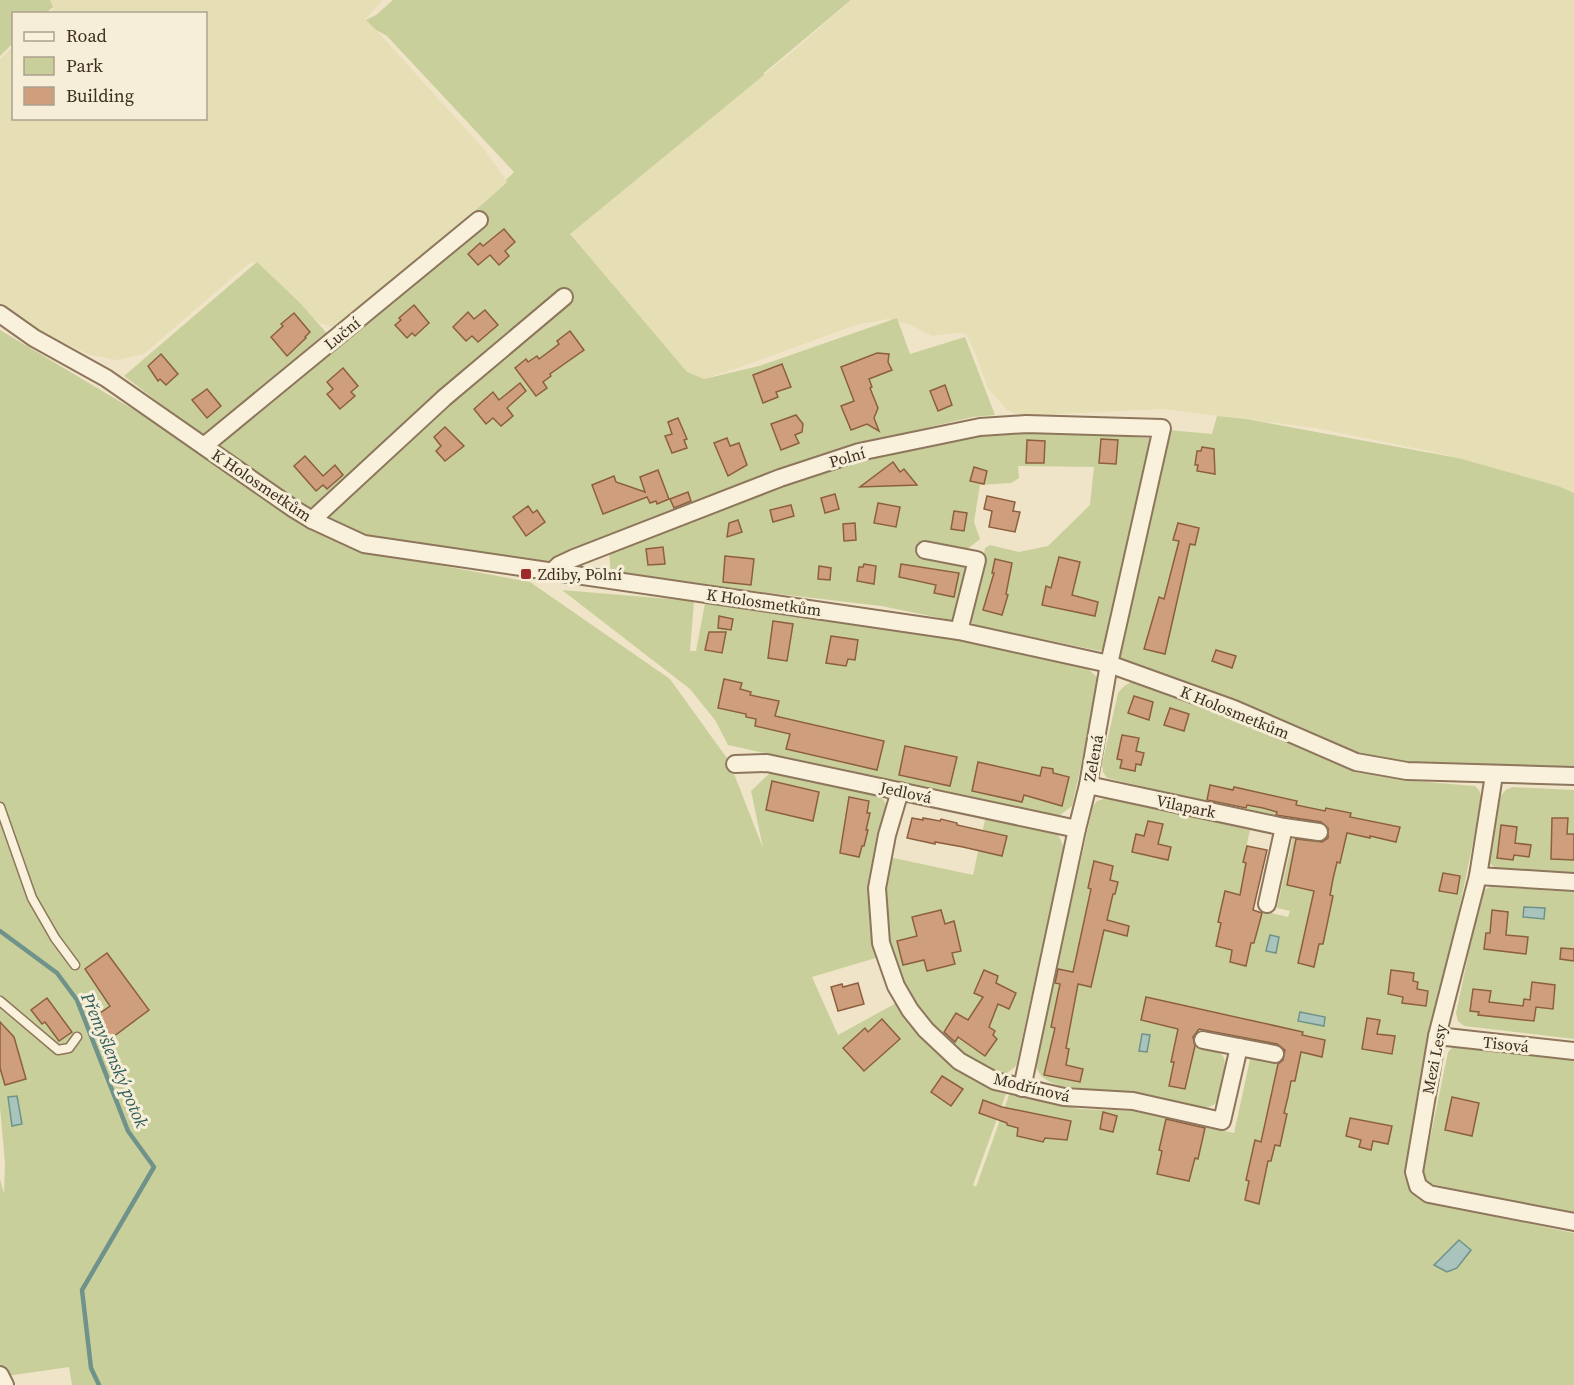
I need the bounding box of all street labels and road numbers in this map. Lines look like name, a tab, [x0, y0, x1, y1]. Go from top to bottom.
street label: Luční	[319, 312, 365, 354]
street label: Polní	[826, 441, 868, 473]
street label: K Holosmetkům	[208, 443, 316, 527]
street label: K Holosmetkům	[705, 583, 823, 621]
street label: K Holosmetkům	[1177, 680, 1293, 744]
street label: Zelená	[1078, 732, 1108, 783]
street label: Jedlová	[877, 776, 935, 808]
street label: Vilapark	[1154, 789, 1218, 823]
street label: Mezi Lesy	[1416, 1021, 1452, 1096]
street label: Tisová	[1482, 1031, 1531, 1057]
street label: Modřínová	[992, 1067, 1073, 1107]

